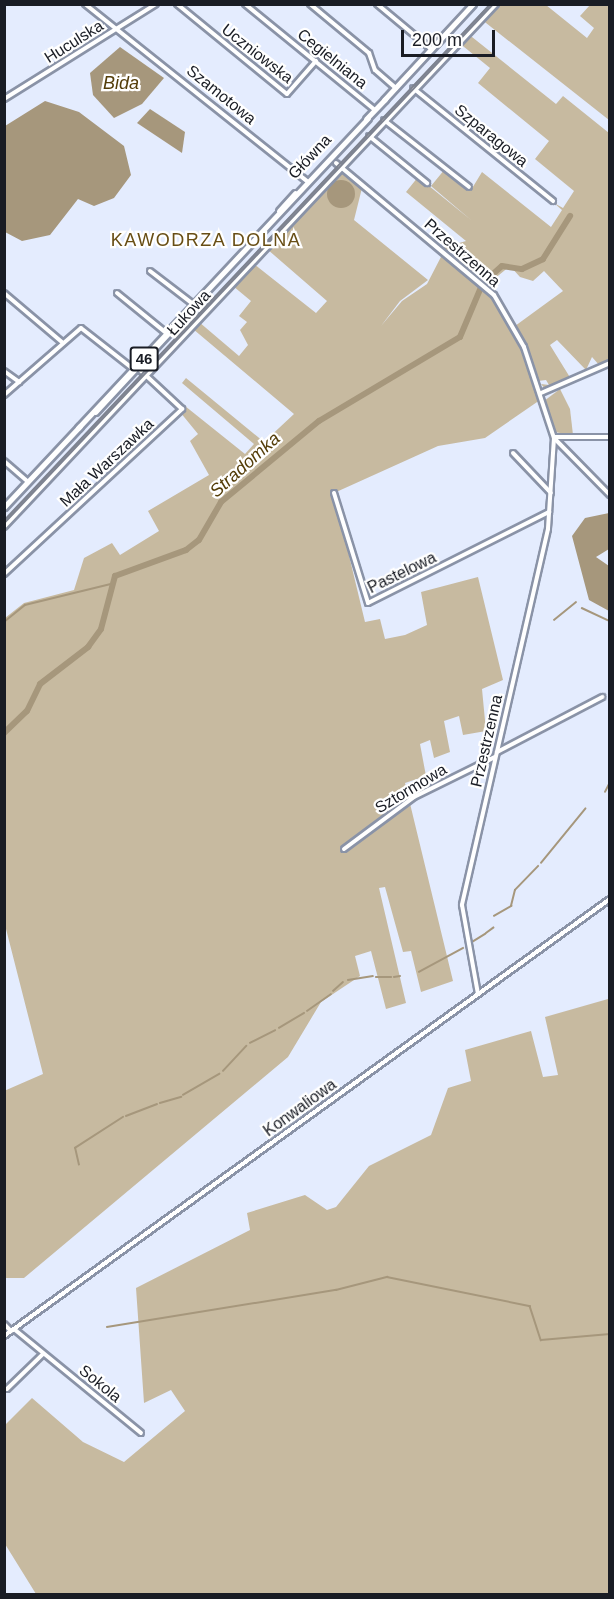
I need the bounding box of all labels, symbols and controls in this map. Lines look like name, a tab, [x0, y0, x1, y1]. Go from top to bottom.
street label: Huculska	[41, 16, 107, 68]
scale bar	[404, 18, 498, 56]
street label: Uczniowska	[217, 20, 297, 88]
street label: Cegielniana	[293, 25, 371, 93]
text: 200 m	[412, 30, 462, 50]
street label: Szamotowa	[182, 61, 260, 129]
water label: Bida	[103, 72, 139, 94]
street label: Szparagowa	[450, 101, 532, 171]
street label: Główna	[284, 131, 336, 183]
street label: Przestrzenna	[420, 215, 504, 291]
district label: KAWODRZA DOLNA	[110, 229, 302, 251]
street label: Łukowa	[163, 286, 215, 340]
road number: 46	[129, 347, 159, 371]
street label: Mała Warszawka	[56, 415, 158, 511]
water label: Stradomka	[205, 428, 285, 502]
street label: Pastelowa	[365, 548, 439, 598]
street label: Przestrzenna	[467, 693, 507, 789]
street label: Sztormowa	[372, 760, 450, 818]
street label: Konwaliowa	[260, 1075, 340, 1141]
street label: Sokola	[75, 1361, 125, 1407]

